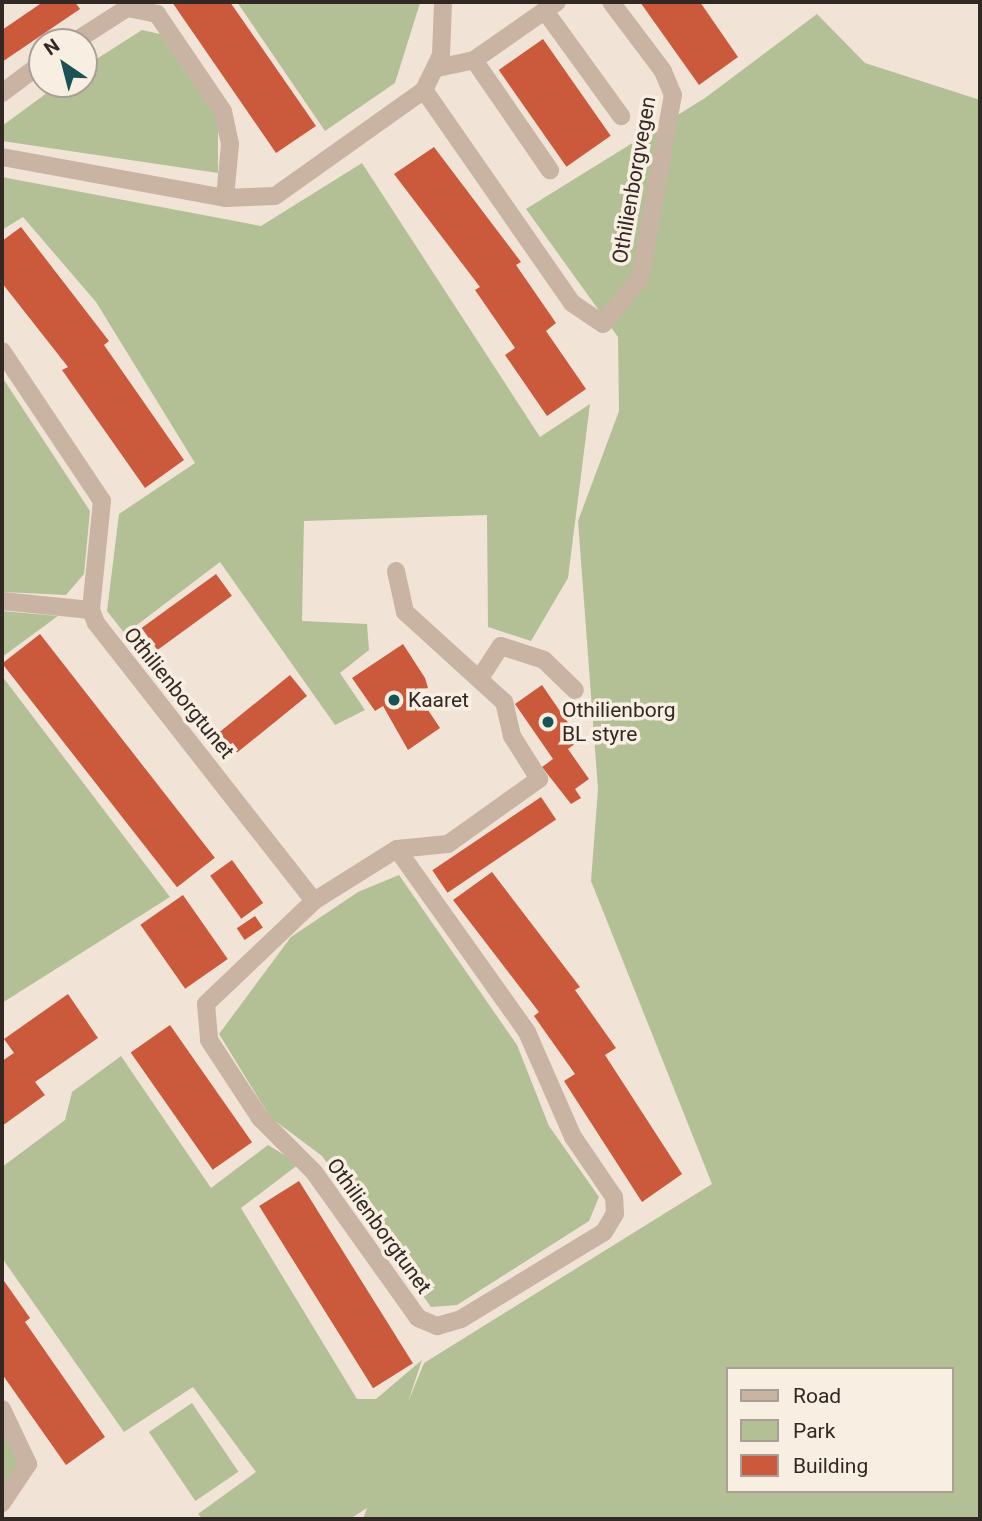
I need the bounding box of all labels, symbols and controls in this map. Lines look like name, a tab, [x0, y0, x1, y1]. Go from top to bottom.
north arrow	[28, 28, 98, 98]
text: N	[40, 34, 64, 60]
street label: Othilienborgvegen	[607, 95, 661, 265]
street label: Othilienborgtunet	[118, 622, 240, 764]
place label: Kaaret	[408, 687, 469, 713]
marker: Kaaret	[386, 692, 402, 708]
place label: Othilienborg BL styre	[562, 697, 675, 747]
marker: Othilienborg BL styre	[540, 714, 556, 730]
street label: Othilienborgtunet	[321, 1153, 437, 1299]
legend	[726, 1367, 954, 1493]
text: Road	[793, 1384, 841, 1408]
text: Park	[793, 1419, 835, 1443]
text: Building	[793, 1454, 868, 1478]

